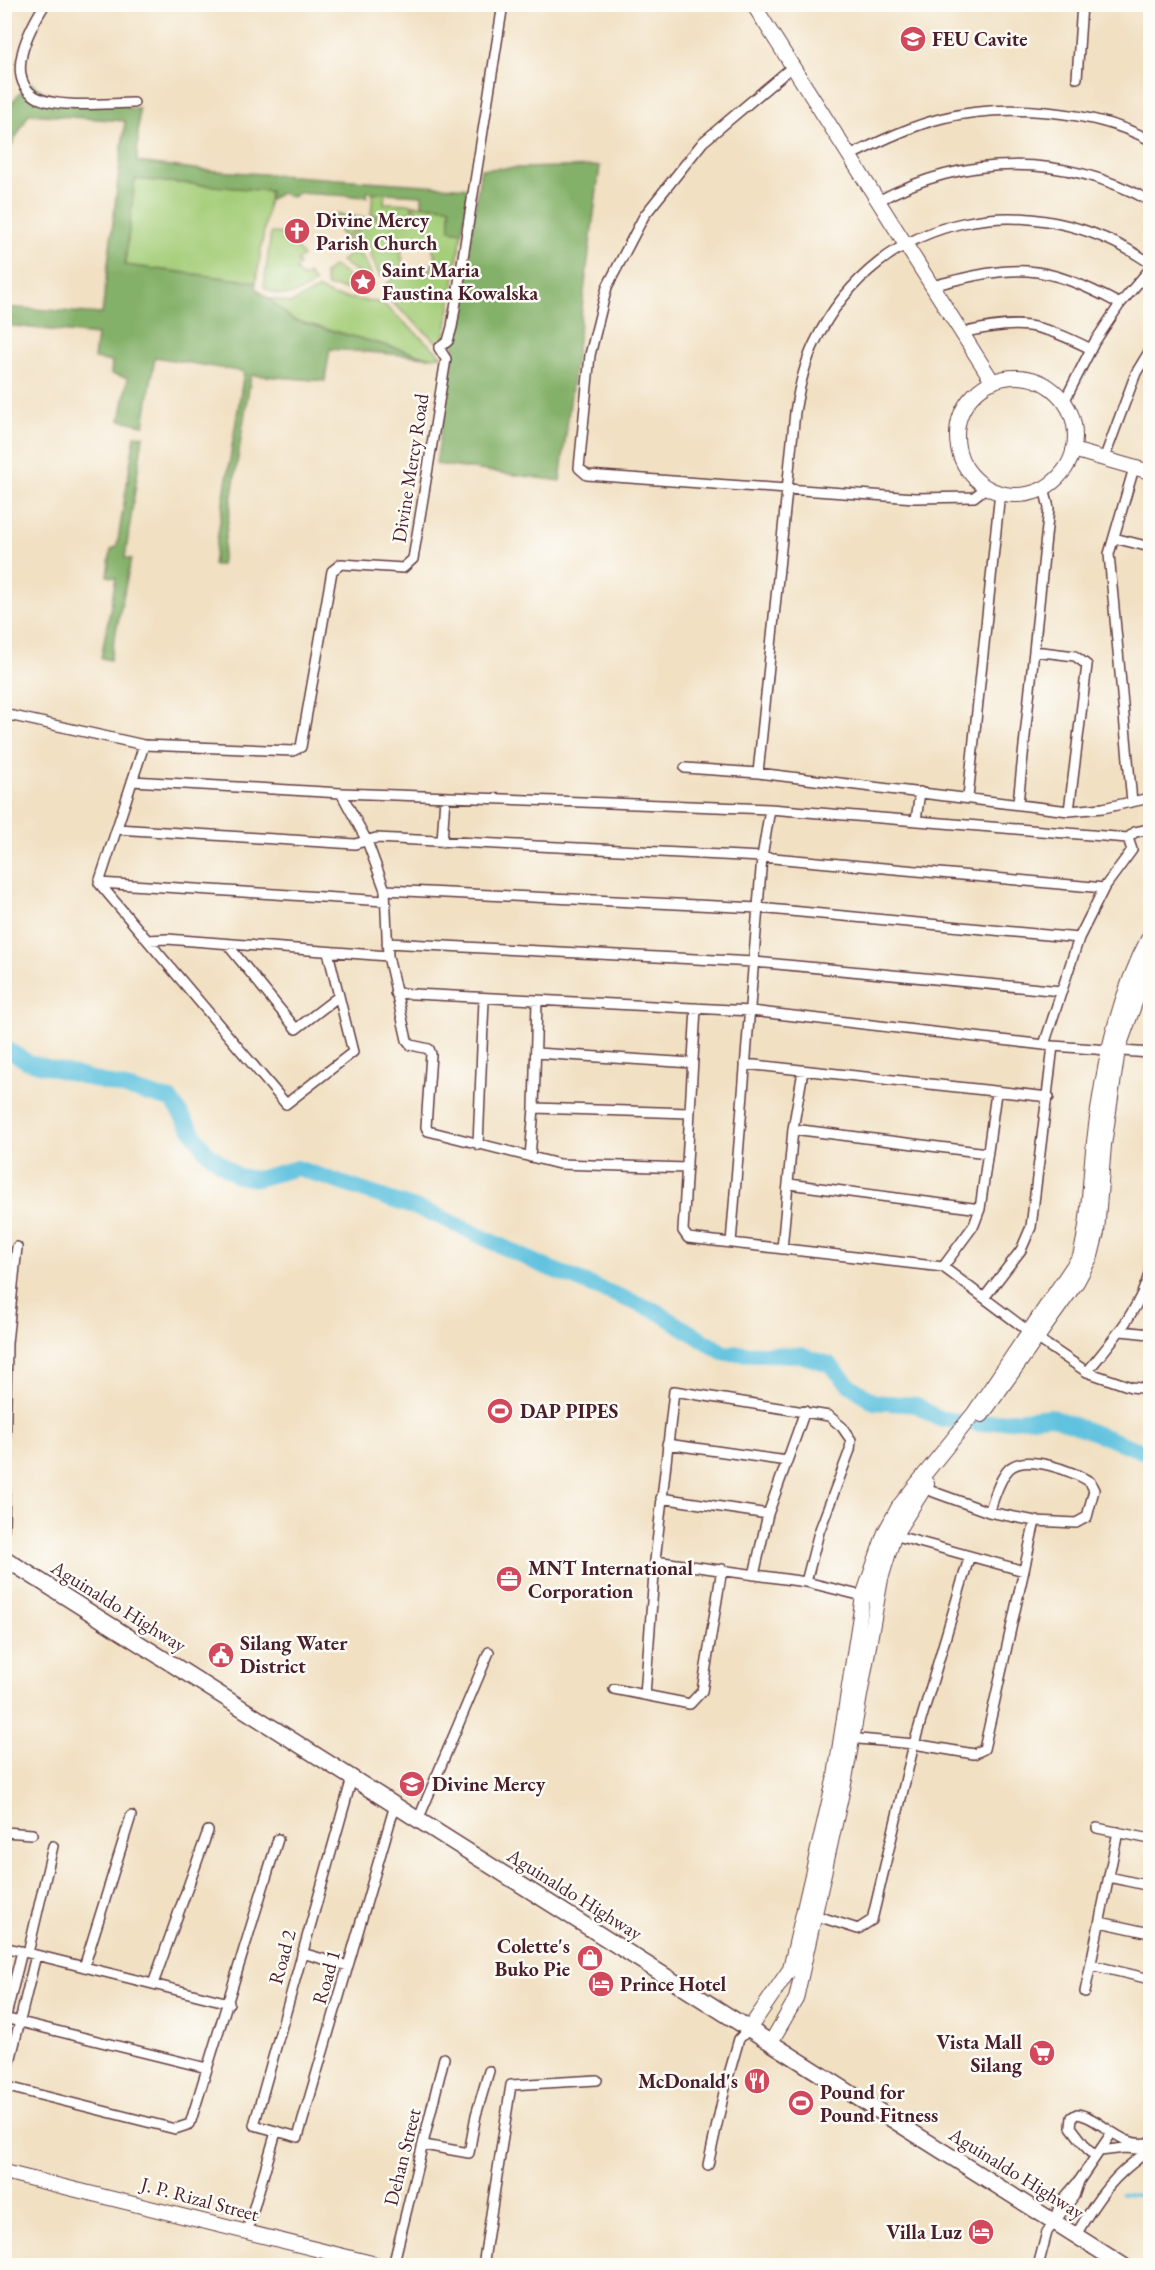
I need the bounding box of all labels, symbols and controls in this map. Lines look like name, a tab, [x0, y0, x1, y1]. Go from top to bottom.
school or university icon: FEU Cavite	[898, 24, 928, 54]
place label: FEU Cavite	[932, 26, 1028, 52]
place label: Divine Mercy Parish Church	[316, 207, 437, 256]
church icon: Divine Mercy Parish Church	[282, 216, 312, 246]
place label: Saint Maria Faustina Kowalska	[382, 257, 538, 306]
place icon: Saint Maria Faustina Kowalska	[348, 267, 378, 297]
street label: Divine Mercy Road	[385, 391, 435, 544]
sports icon: DAP PIPES	[485, 1396, 515, 1426]
place label: DAP PIPES	[520, 1398, 619, 1424]
street label: Aguinaldo Highway	[46, 1553, 192, 1658]
place label: MNT International Corporation	[528, 1555, 693, 1604]
office icon: MNT International Corporation	[494, 1564, 524, 1594]
place label: Silang Water District	[240, 1630, 348, 1679]
public building icon: Silang Water District	[206, 1640, 236, 1670]
school or university icon: Divine Mercy	[397, 1769, 427, 1799]
place label: Divine Mercy	[432, 1771, 546, 1797]
street label: Aguinaldo Highway	[502, 1841, 648, 1946]
street label: Road 2	[262, 1926, 302, 1987]
place label: Colette's Buko Pie	[495, 1933, 570, 1982]
shop icon: Colette's Buko Pie	[575, 1943, 605, 1973]
street label: Road 1	[306, 1947, 346, 2007]
hotel icon: Prince Hotel	[586, 1969, 616, 1999]
place label: Prince Hotel	[620, 1971, 727, 1997]
place label: Vista Mall Silang	[936, 2029, 1023, 2078]
supermarket icon: Vista Mall Silang	[1027, 2038, 1057, 2068]
restaurant icon: McDonald's	[742, 2066, 772, 2096]
place label: McDonald's	[638, 2068, 738, 2094]
place label: Pound for Pound Fitness	[820, 2079, 938, 2128]
sports icon: Pound for Pound Fitness	[786, 2088, 816, 2118]
street label: Dehan Street	[377, 2105, 427, 2209]
street label: Aguinaldo Highway	[944, 2120, 1090, 2225]
street label: J. P. Rizal Street	[136, 2170, 262, 2227]
hotel icon: Villa Luz	[966, 2217, 996, 2247]
place label: Villa Luz	[886, 2219, 962, 2245]

